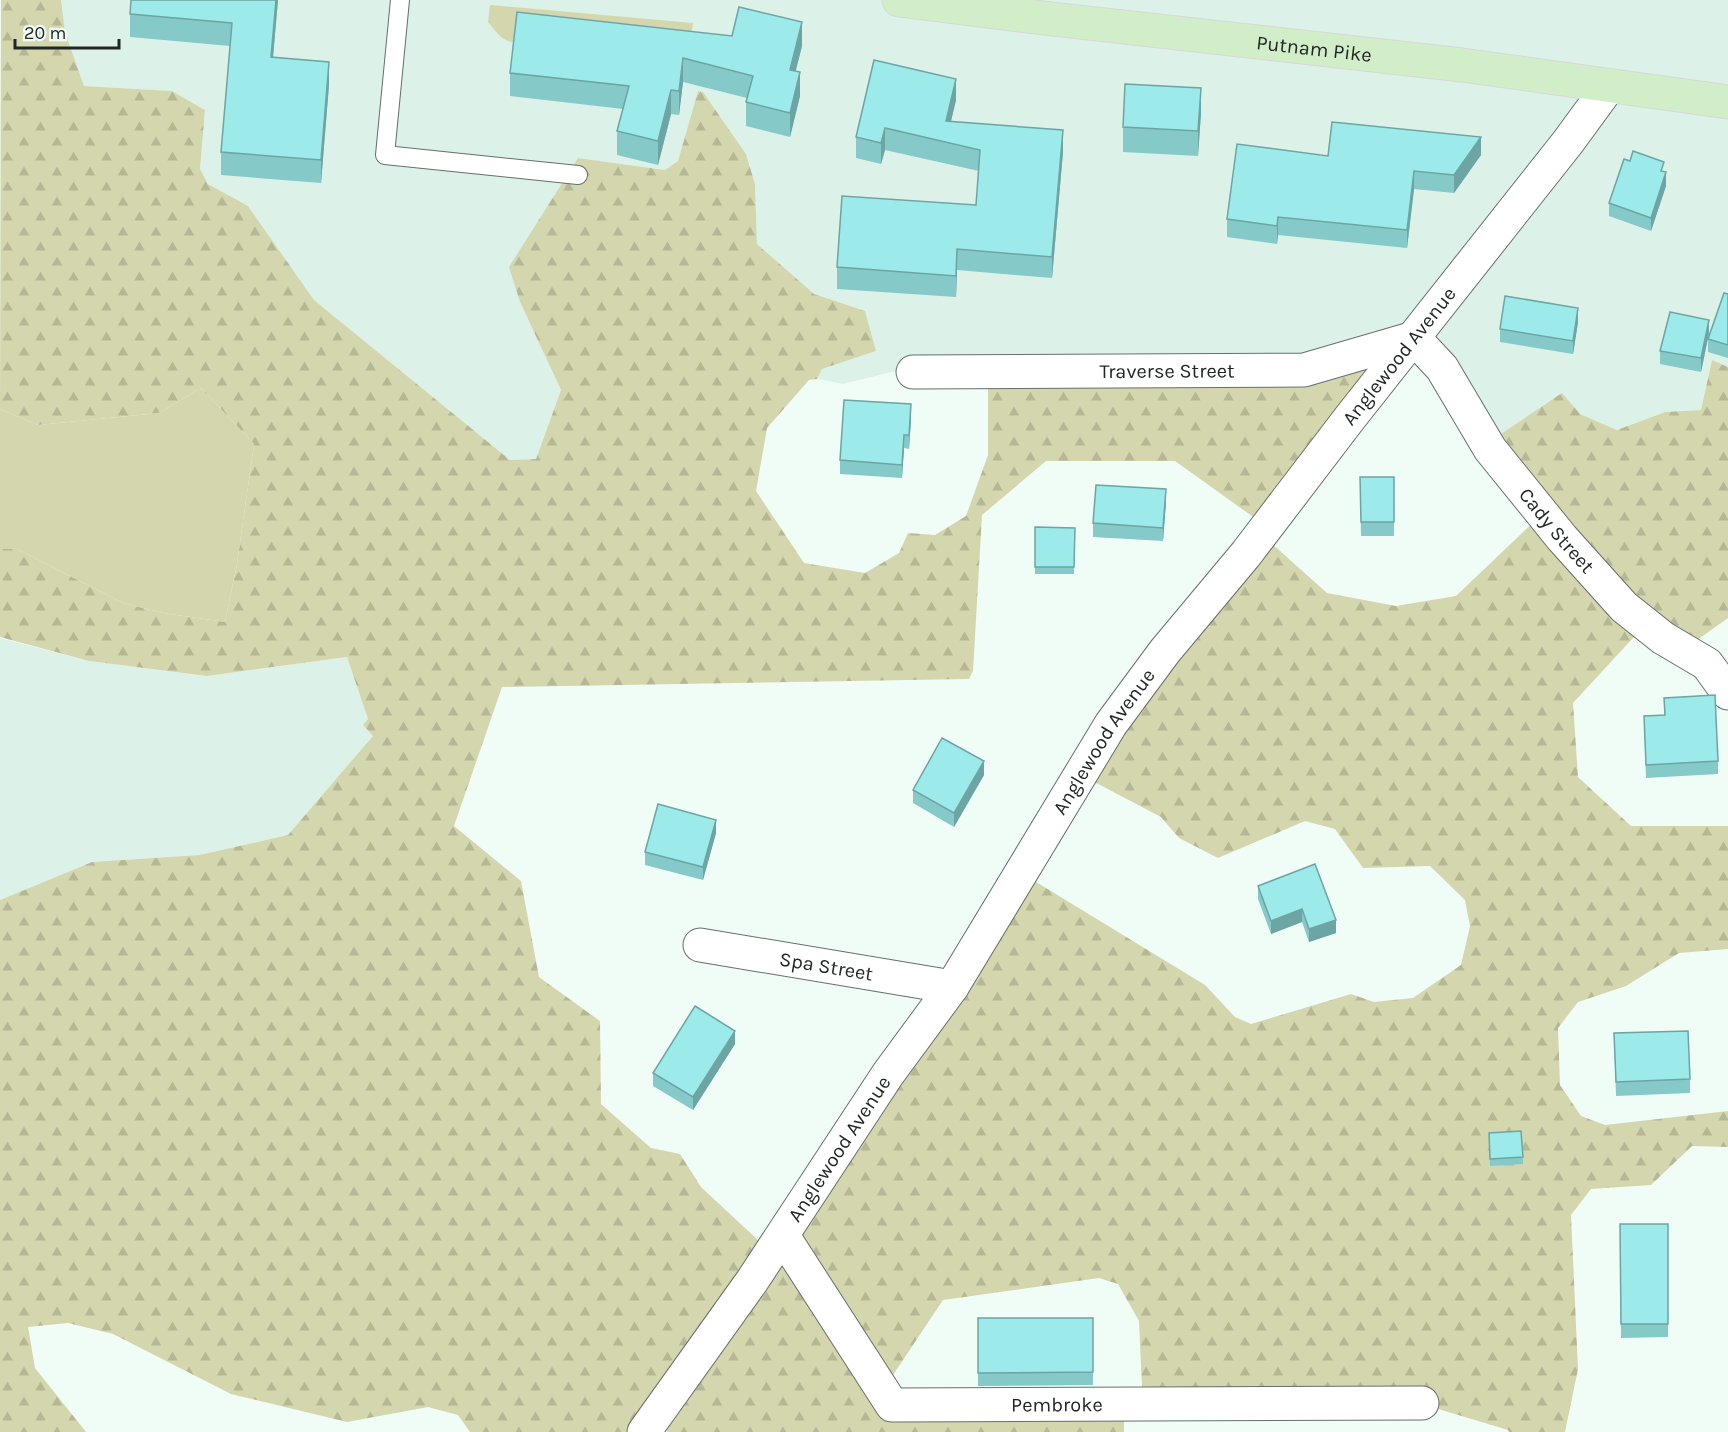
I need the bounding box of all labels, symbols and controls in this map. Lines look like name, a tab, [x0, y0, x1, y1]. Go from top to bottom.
scale bar	[15, 12, 118, 50]
text: 20 m	[24, 22, 66, 44]
street label: Putnam Pike	[1255, 31, 1373, 67]
street label: Anglewood Avenue	[1338, 283, 1461, 430]
street label: Traverse Street	[1099, 359, 1235, 383]
street label: Cady Street	[1514, 483, 1599, 578]
street label: Anglewood Avenue	[1048, 664, 1160, 819]
street label: Spa Street	[778, 947, 875, 986]
street label: Anglewood Avenue	[783, 1072, 896, 1226]
street label: Pembroke	[1011, 1393, 1103, 1417]

